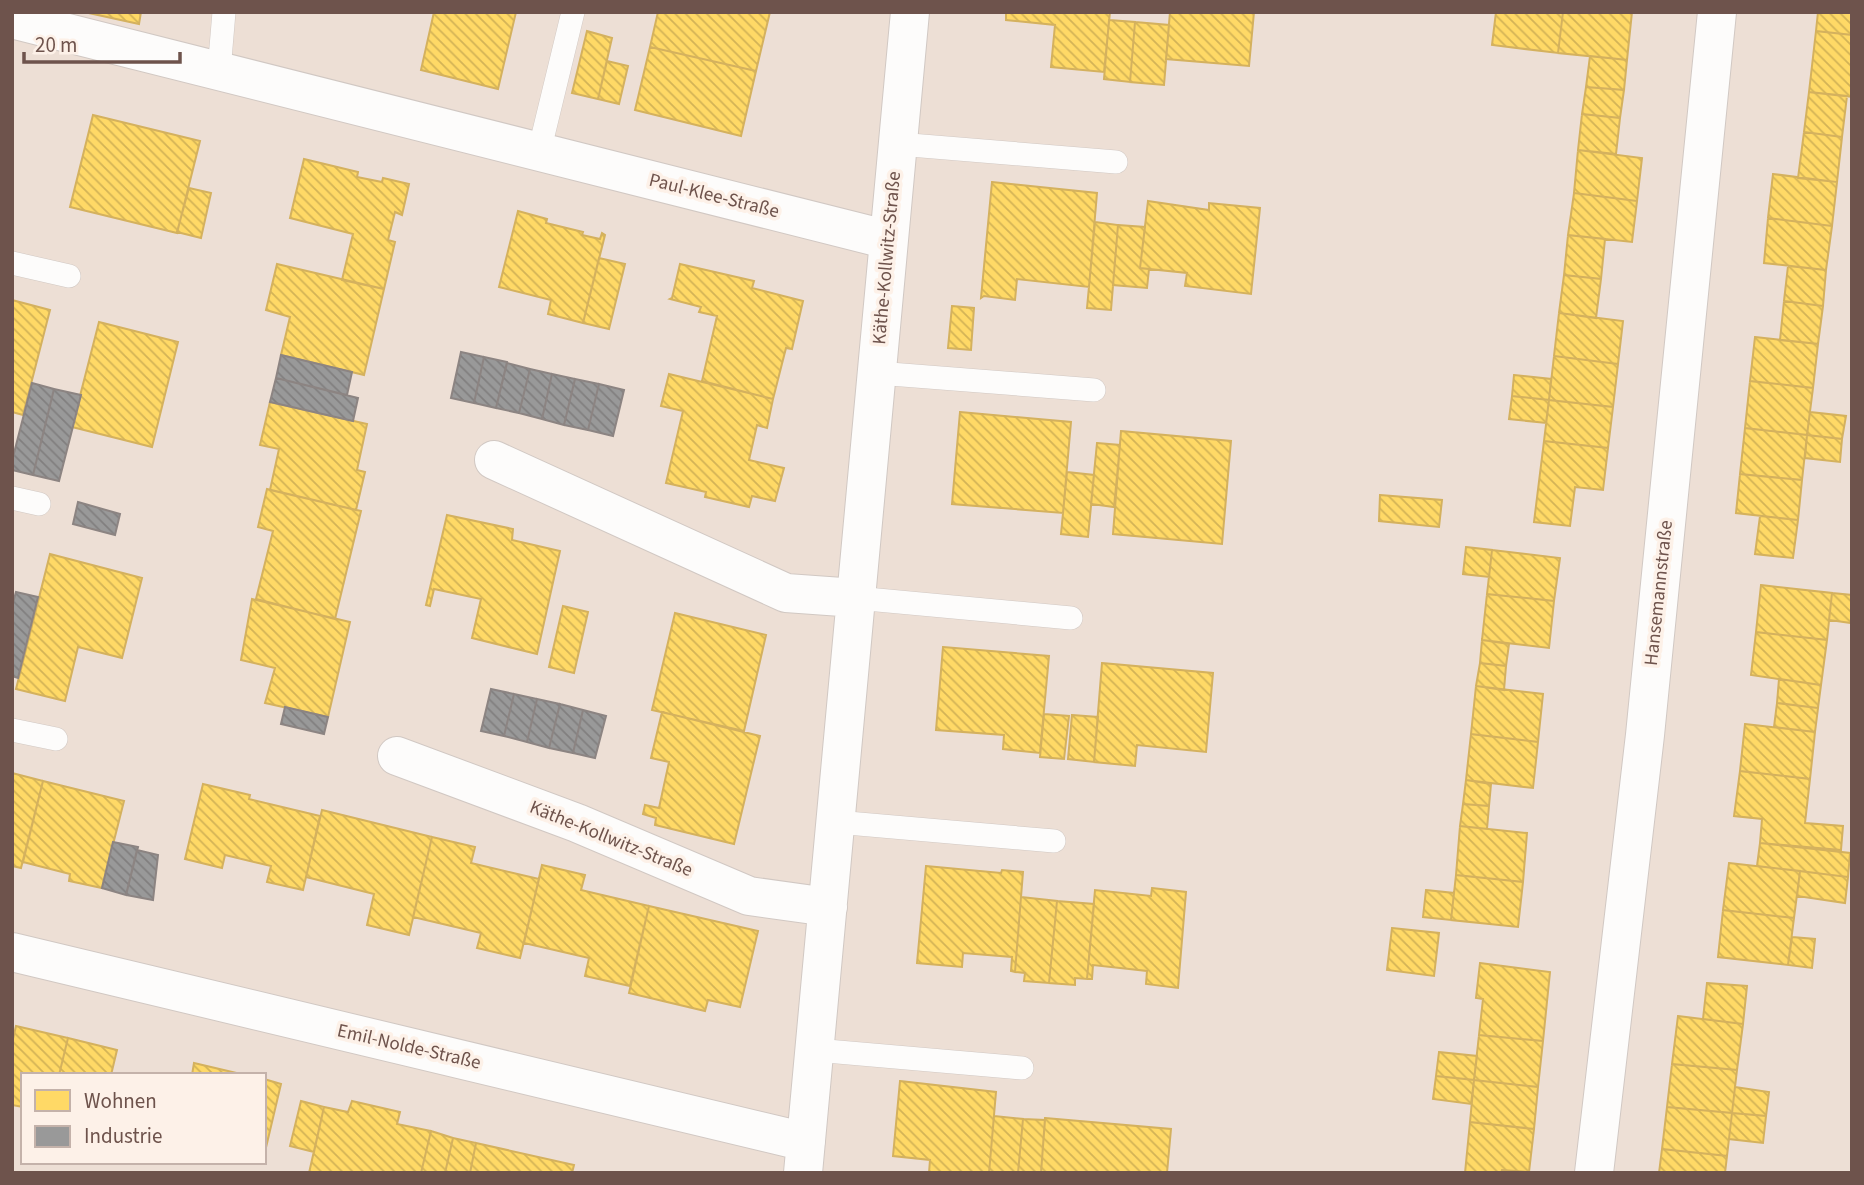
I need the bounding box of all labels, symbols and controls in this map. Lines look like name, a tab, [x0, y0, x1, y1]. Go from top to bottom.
scale bar	[24, 21, 180, 65]
text: 20 m	[35, 30, 77, 60]
street label: Paul-Klee-Straße	[646, 167, 782, 225]
street label: Käthe-Kollwitz-Straße	[866, 170, 908, 346]
street label: Hansemannstraße	[1638, 519, 1680, 667]
street label: Käthe-Kollwitz-Straße	[525, 794, 697, 884]
street label: Emil-Nolde-Straße	[335, 1017, 483, 1077]
legend	[21, 1073, 266, 1164]
text: Wohnen	[84, 1086, 157, 1116]
text: Industrie	[84, 1121, 162, 1151]

